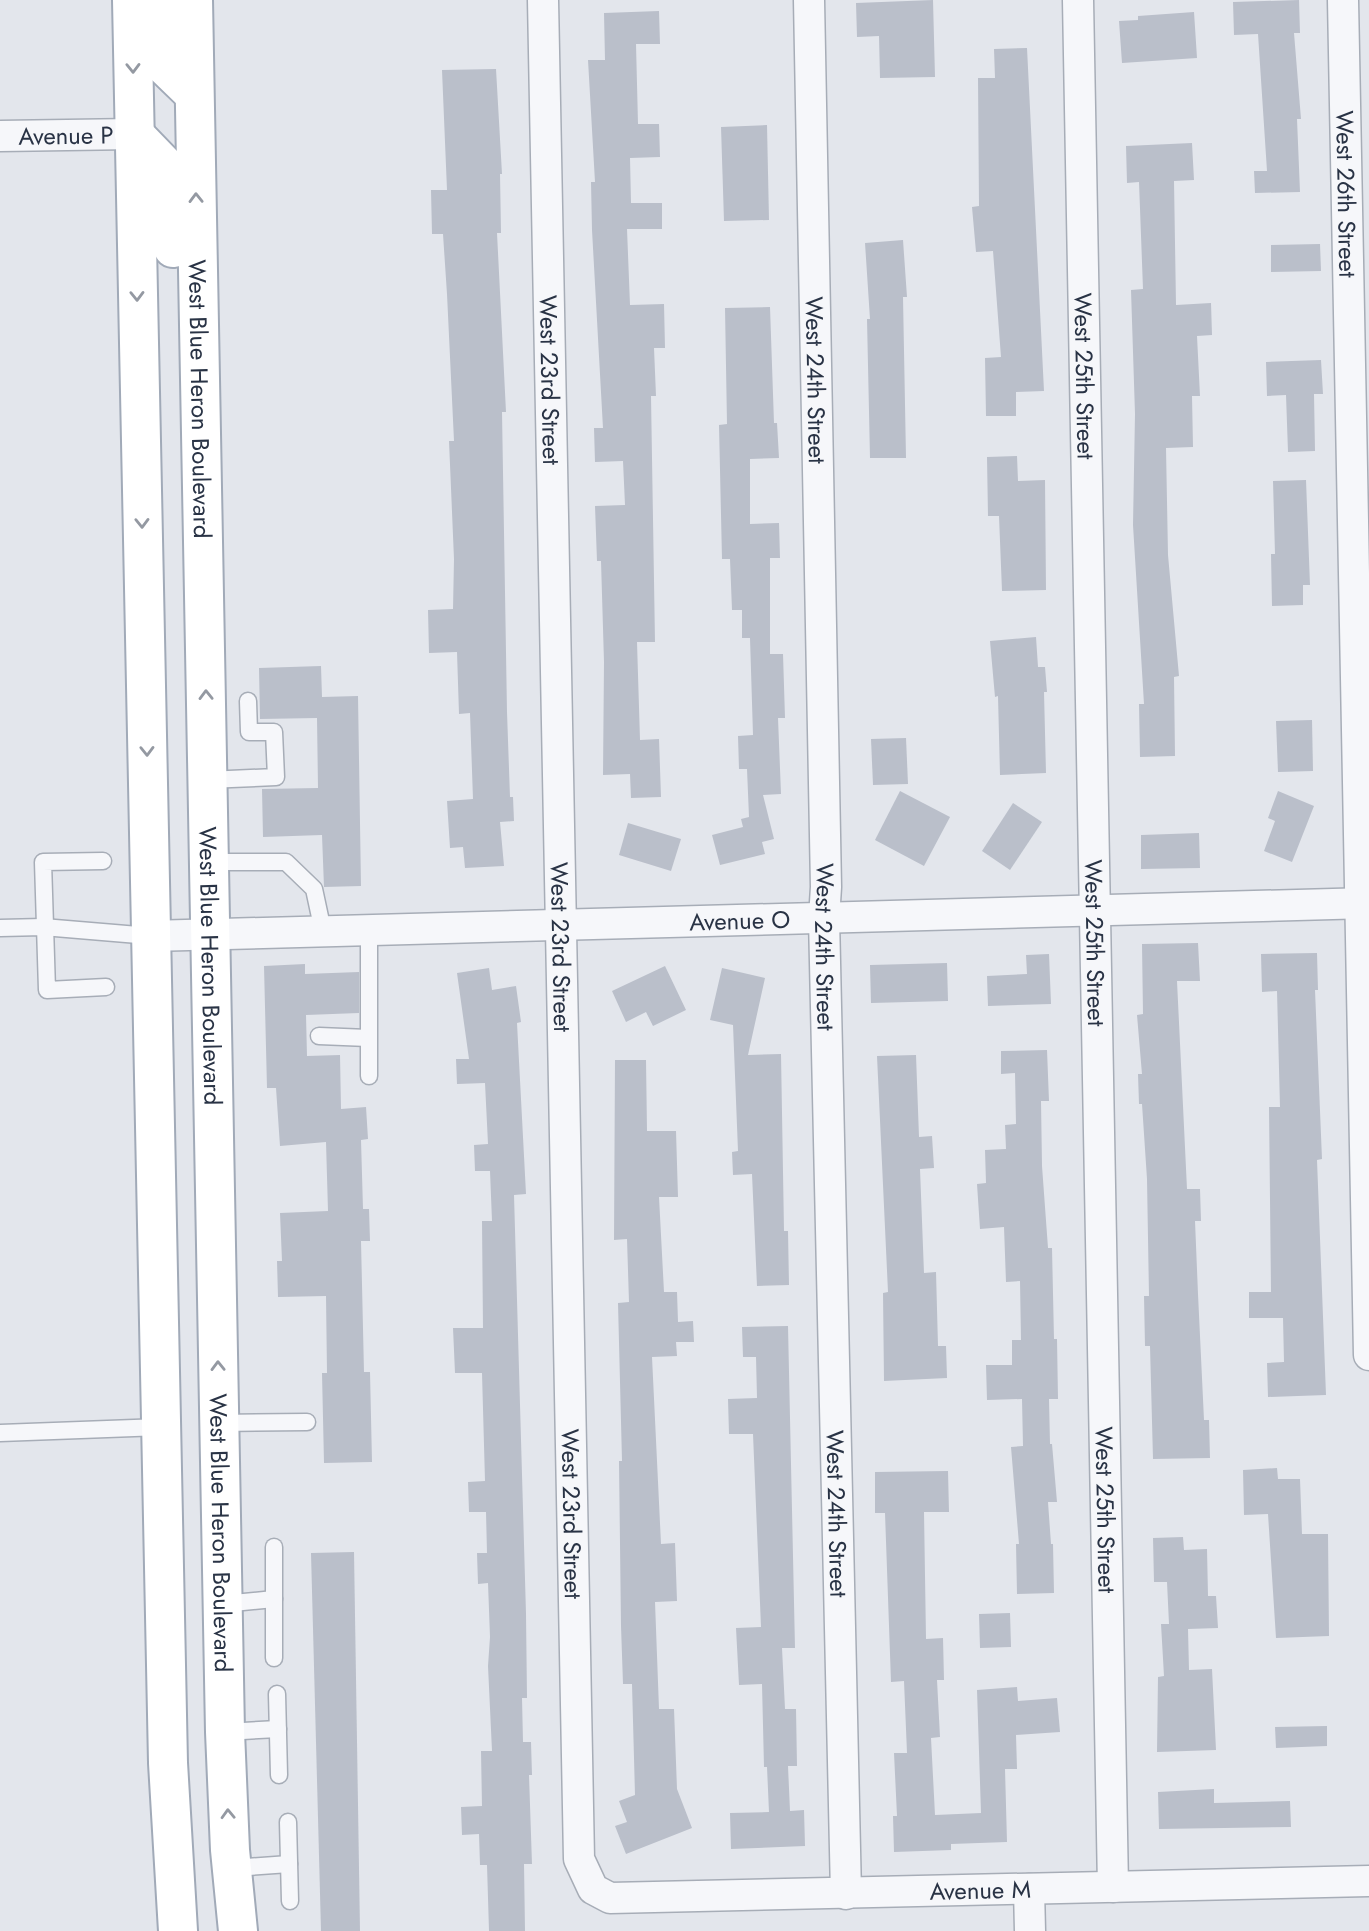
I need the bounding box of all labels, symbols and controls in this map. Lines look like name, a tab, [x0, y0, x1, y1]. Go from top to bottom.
one-way arrow	[125, 63, 141, 74]
street label: West 26th Street	[1328, 110, 1366, 278]
street label: Avenue P	[18, 117, 114, 153]
one-way arrow	[188, 192, 204, 202]
street label: West Blue Heron Boulevard	[180, 259, 220, 539]
one-way arrow	[129, 291, 145, 301]
street label: West 25th Street	[1066, 292, 1104, 460]
street label: West 23rd Street	[531, 295, 570, 466]
street label: West 24th Street	[797, 296, 835, 464]
one-way arrow	[134, 518, 150, 529]
one-way arrow	[198, 689, 213, 700]
one-way arrow	[139, 745, 154, 756]
street label: West Blue Heron Boulevard	[191, 826, 231, 1106]
street label: West 25th Street	[1076, 859, 1115, 1027]
street label: West 23rd Street	[542, 861, 580, 1032]
street label: West 24th Street	[806, 863, 844, 1031]
street label: Avenue O	[689, 901, 791, 939]
one-way arrow	[210, 1361, 226, 1371]
street label: West Blue Heron Boulevard	[201, 1393, 241, 1673]
street label: West 25th Street	[1087, 1426, 1125, 1594]
street label: West 23rd Street	[553, 1428, 591, 1599]
street label: West 24th Street	[818, 1430, 857, 1598]
one-way arrow	[221, 1808, 236, 1819]
street label: Avenue M	[929, 1871, 1031, 1908]

